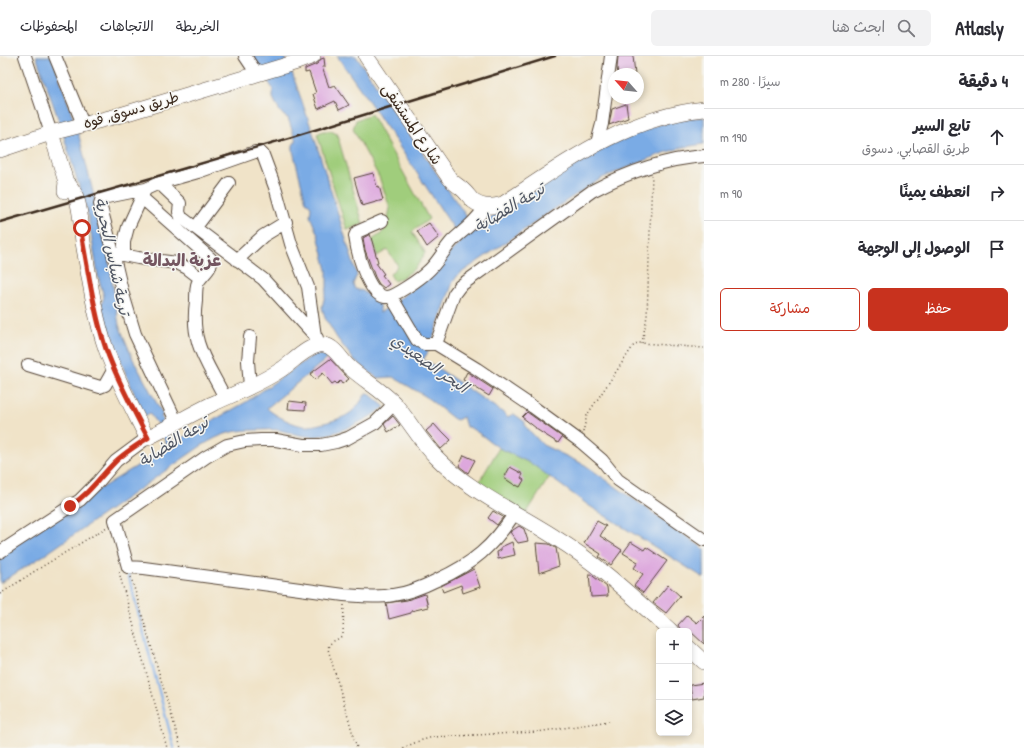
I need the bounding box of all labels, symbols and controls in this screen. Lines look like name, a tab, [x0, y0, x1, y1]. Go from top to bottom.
search box	[651, 10, 931, 46]
text: Atlasly	[955, 15, 1004, 41]
text: المحفوظات	[20, 16, 78, 35]
text: الاتجاهات	[100, 16, 154, 35]
text: الخريطة	[176, 16, 219, 35]
text: ابحث هنا	[832, 16, 885, 37]
icon: search	[895, 17, 917, 39]
north arrow	[608, 68, 644, 104]
text: 4 دقيقة	[958, 69, 1008, 92]
text: سيرًا · 280 m	[720, 72, 781, 90]
street label: شارع المستشفى	[377, 79, 447, 169]
street label: طريق دسوق, فوه	[80, 86, 181, 133]
text: تابع السير	[913, 115, 970, 136]
icon: ahead	[986, 126, 1008, 148]
text: 190 m	[720, 128, 747, 146]
text: طريق القصابي, دسوق	[862, 139, 970, 157]
water label: ترعة القضابة	[469, 175, 551, 237]
text: انعطف يمينًا	[900, 181, 970, 202]
icon: right	[986, 182, 1008, 204]
text: 90 m	[720, 184, 742, 202]
water label: ترعة شباس البحرية	[90, 195, 137, 320]
route start	[73, 219, 91, 237]
text: الوصول إلى الوجهة	[858, 237, 970, 258]
icon: arrive	[986, 238, 1008, 260]
district label: عزبة البدالة	[143, 248, 221, 271]
button: مشاركة	[720, 288, 860, 331]
button: حفظ	[868, 288, 1008, 331]
water label: البحر الصعيدي	[386, 328, 475, 400]
water label: ترعة القضابة	[134, 409, 215, 471]
route end	[61, 497, 79, 515]
map controls	[656, 628, 692, 736]
button: +	[656, 628, 692, 664]
button: −	[656, 664, 692, 700]
button: layers	[656, 700, 692, 736]

